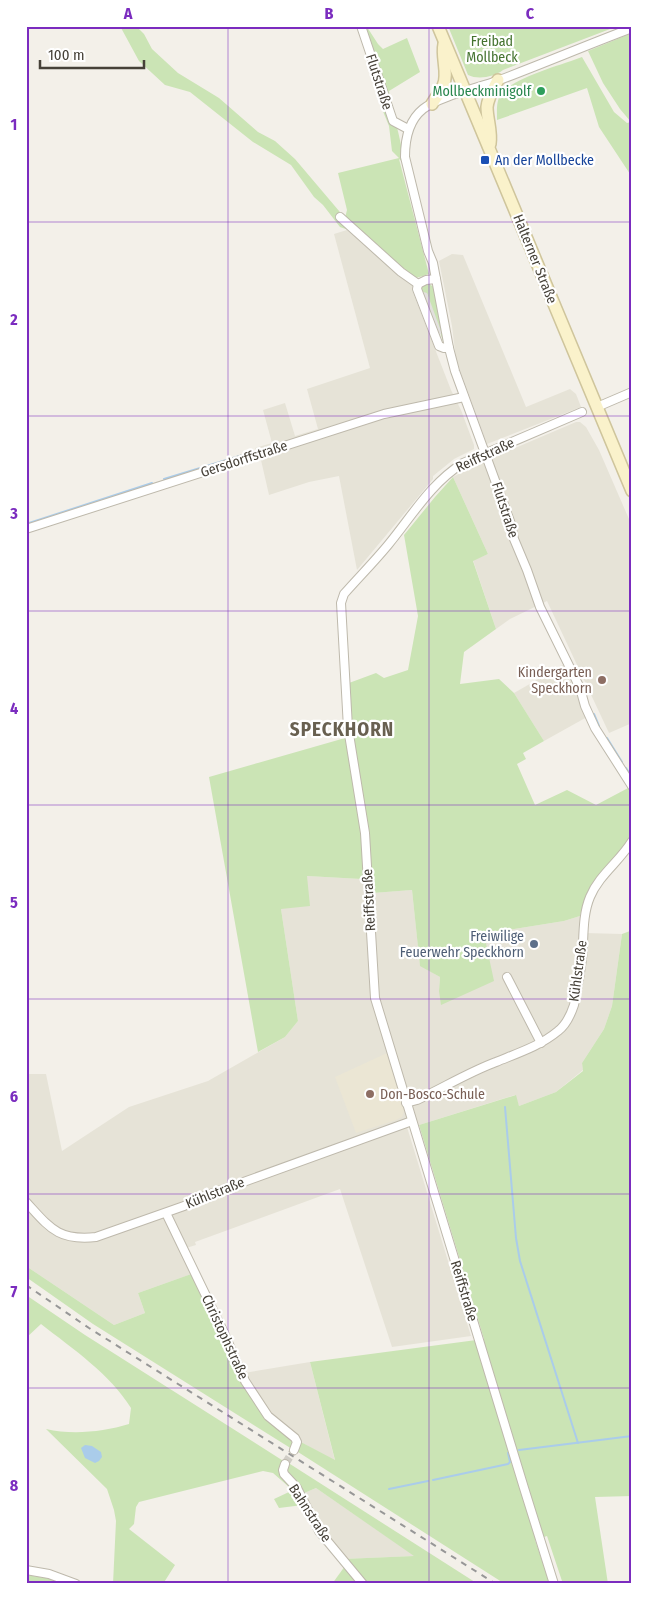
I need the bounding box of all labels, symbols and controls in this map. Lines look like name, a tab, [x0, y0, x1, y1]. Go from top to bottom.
text: A	[123, 4, 133, 23]
text: B	[325, 4, 334, 23]
text: C	[526, 4, 535, 23]
park label: Freibad Mollbeck	[466, 33, 518, 66]
scale bar	[40, 38, 144, 70]
text: 100 m	[48, 46, 85, 64]
street label: Flutstraße	[362, 52, 396, 112]
place label: Mollbeckminigolf	[433, 83, 533, 100]
marker: Mollbeckminigolf	[535, 85, 547, 97]
text: 1	[11, 115, 17, 134]
place label: An der Mollbecke	[495, 152, 594, 169]
marker: An der Mollbecke	[479, 154, 491, 166]
street label: Halterner Straße	[509, 212, 561, 306]
text: 2	[9, 310, 18, 329]
street label: Reiffstraße	[453, 434, 517, 476]
street label: Gersdorffstraße	[198, 437, 290, 481]
street label: Flutstraße	[488, 480, 522, 540]
text: 3	[9, 504, 18, 523]
place label: Kindergarten Speckhorn	[518, 664, 592, 697]
marker: Kindergarten Speckhorn	[596, 674, 608, 686]
text: 4	[10, 699, 18, 718]
district label: SPECKHORN	[290, 718, 394, 741]
street label: Reiffstraße	[359, 868, 379, 932]
text: 5	[10, 893, 18, 912]
place label: Freiwilige Feuerwehr Speckhorn	[400, 928, 524, 961]
marker: Freiwilige Feuerwehr Speckhorn	[528, 938, 540, 950]
street label: Kühlstraße	[565, 939, 591, 1003]
place label: Don-Bosco-Schule	[380, 1086, 485, 1103]
text: 6	[10, 1087, 18, 1106]
marker: Don-Bosco-Schule	[364, 1088, 376, 1100]
street label: Kühlstraße	[183, 1173, 247, 1212]
street label: Reiffstraße	[447, 1259, 481, 1324]
text: 7	[11, 1282, 18, 1301]
street label: Christophstraße	[198, 1292, 252, 1382]
text: 8	[10, 1476, 19, 1495]
street label: Bahnstraße	[285, 1481, 335, 1545]

